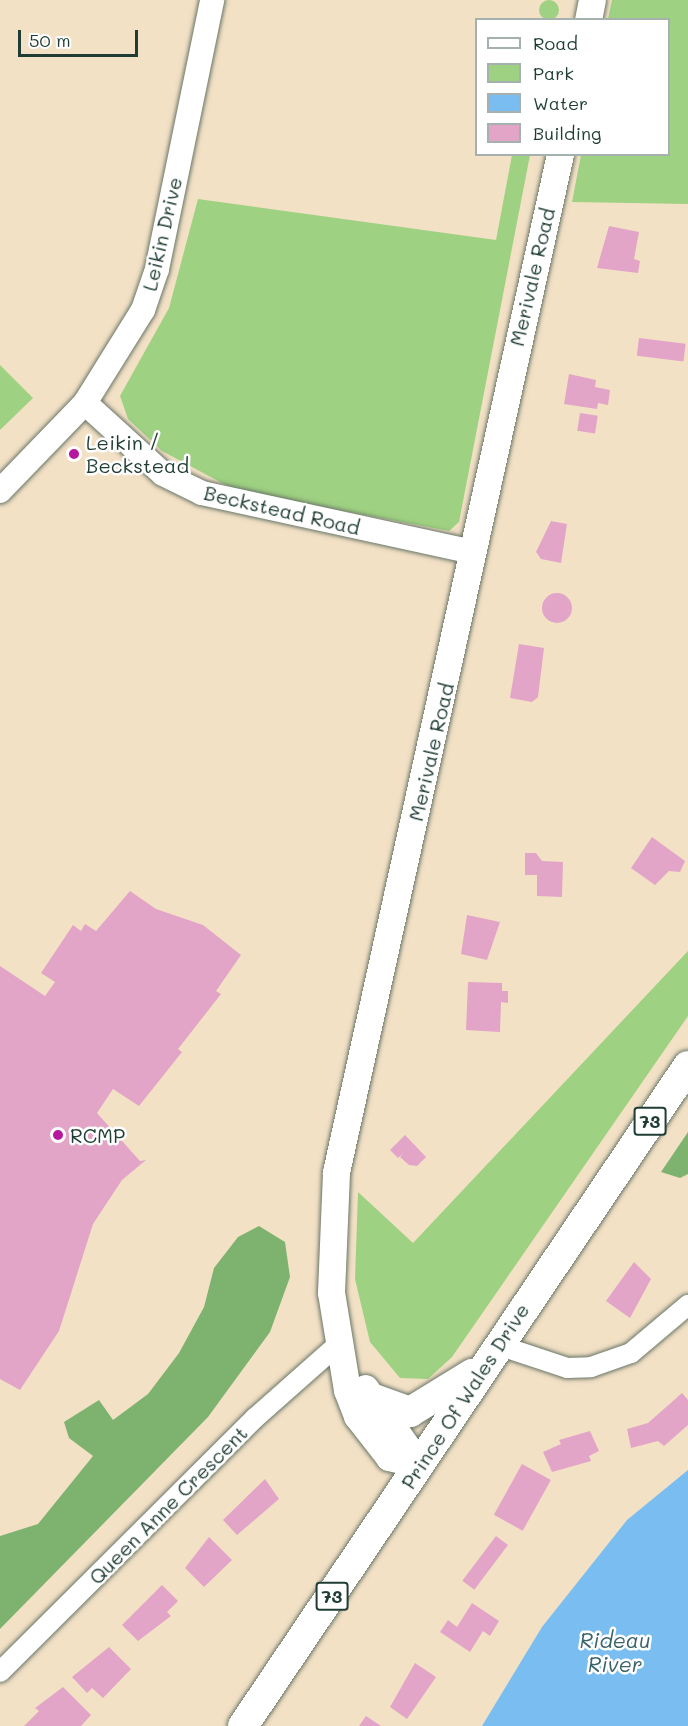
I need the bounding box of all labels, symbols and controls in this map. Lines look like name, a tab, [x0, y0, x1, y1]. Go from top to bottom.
scale bar	[21, 18, 141, 56]
legend	[475, 18, 670, 156]
text: 50 m	[29, 28, 71, 52]
text: Road	[533, 31, 578, 55]
text: Park	[533, 61, 574, 85]
text: Water	[533, 91, 588, 115]
text: Building	[533, 121, 601, 145]
street label: Leikin Drive	[137, 175, 187, 293]
street label: Merivale Road	[504, 206, 560, 348]
place label: Leikin / Beckstead	[86, 430, 189, 477]
marker: Leikin / Beckstead	[67, 447, 81, 461]
street label: Beckstead Road	[202, 480, 362, 540]
street label: Merivale Road	[403, 681, 459, 823]
road number: 73	[634, 1106, 666, 1136]
place label: RCMP	[70, 1123, 125, 1147]
marker: RCMP	[51, 1128, 65, 1142]
street label: Prince Of Wales Drive	[396, 1299, 534, 1493]
street label: Queen Anne Crescent	[84, 1421, 252, 1589]
road number: 73	[316, 1581, 348, 1611]
water label: Rideau River	[580, 1627, 650, 1677]

